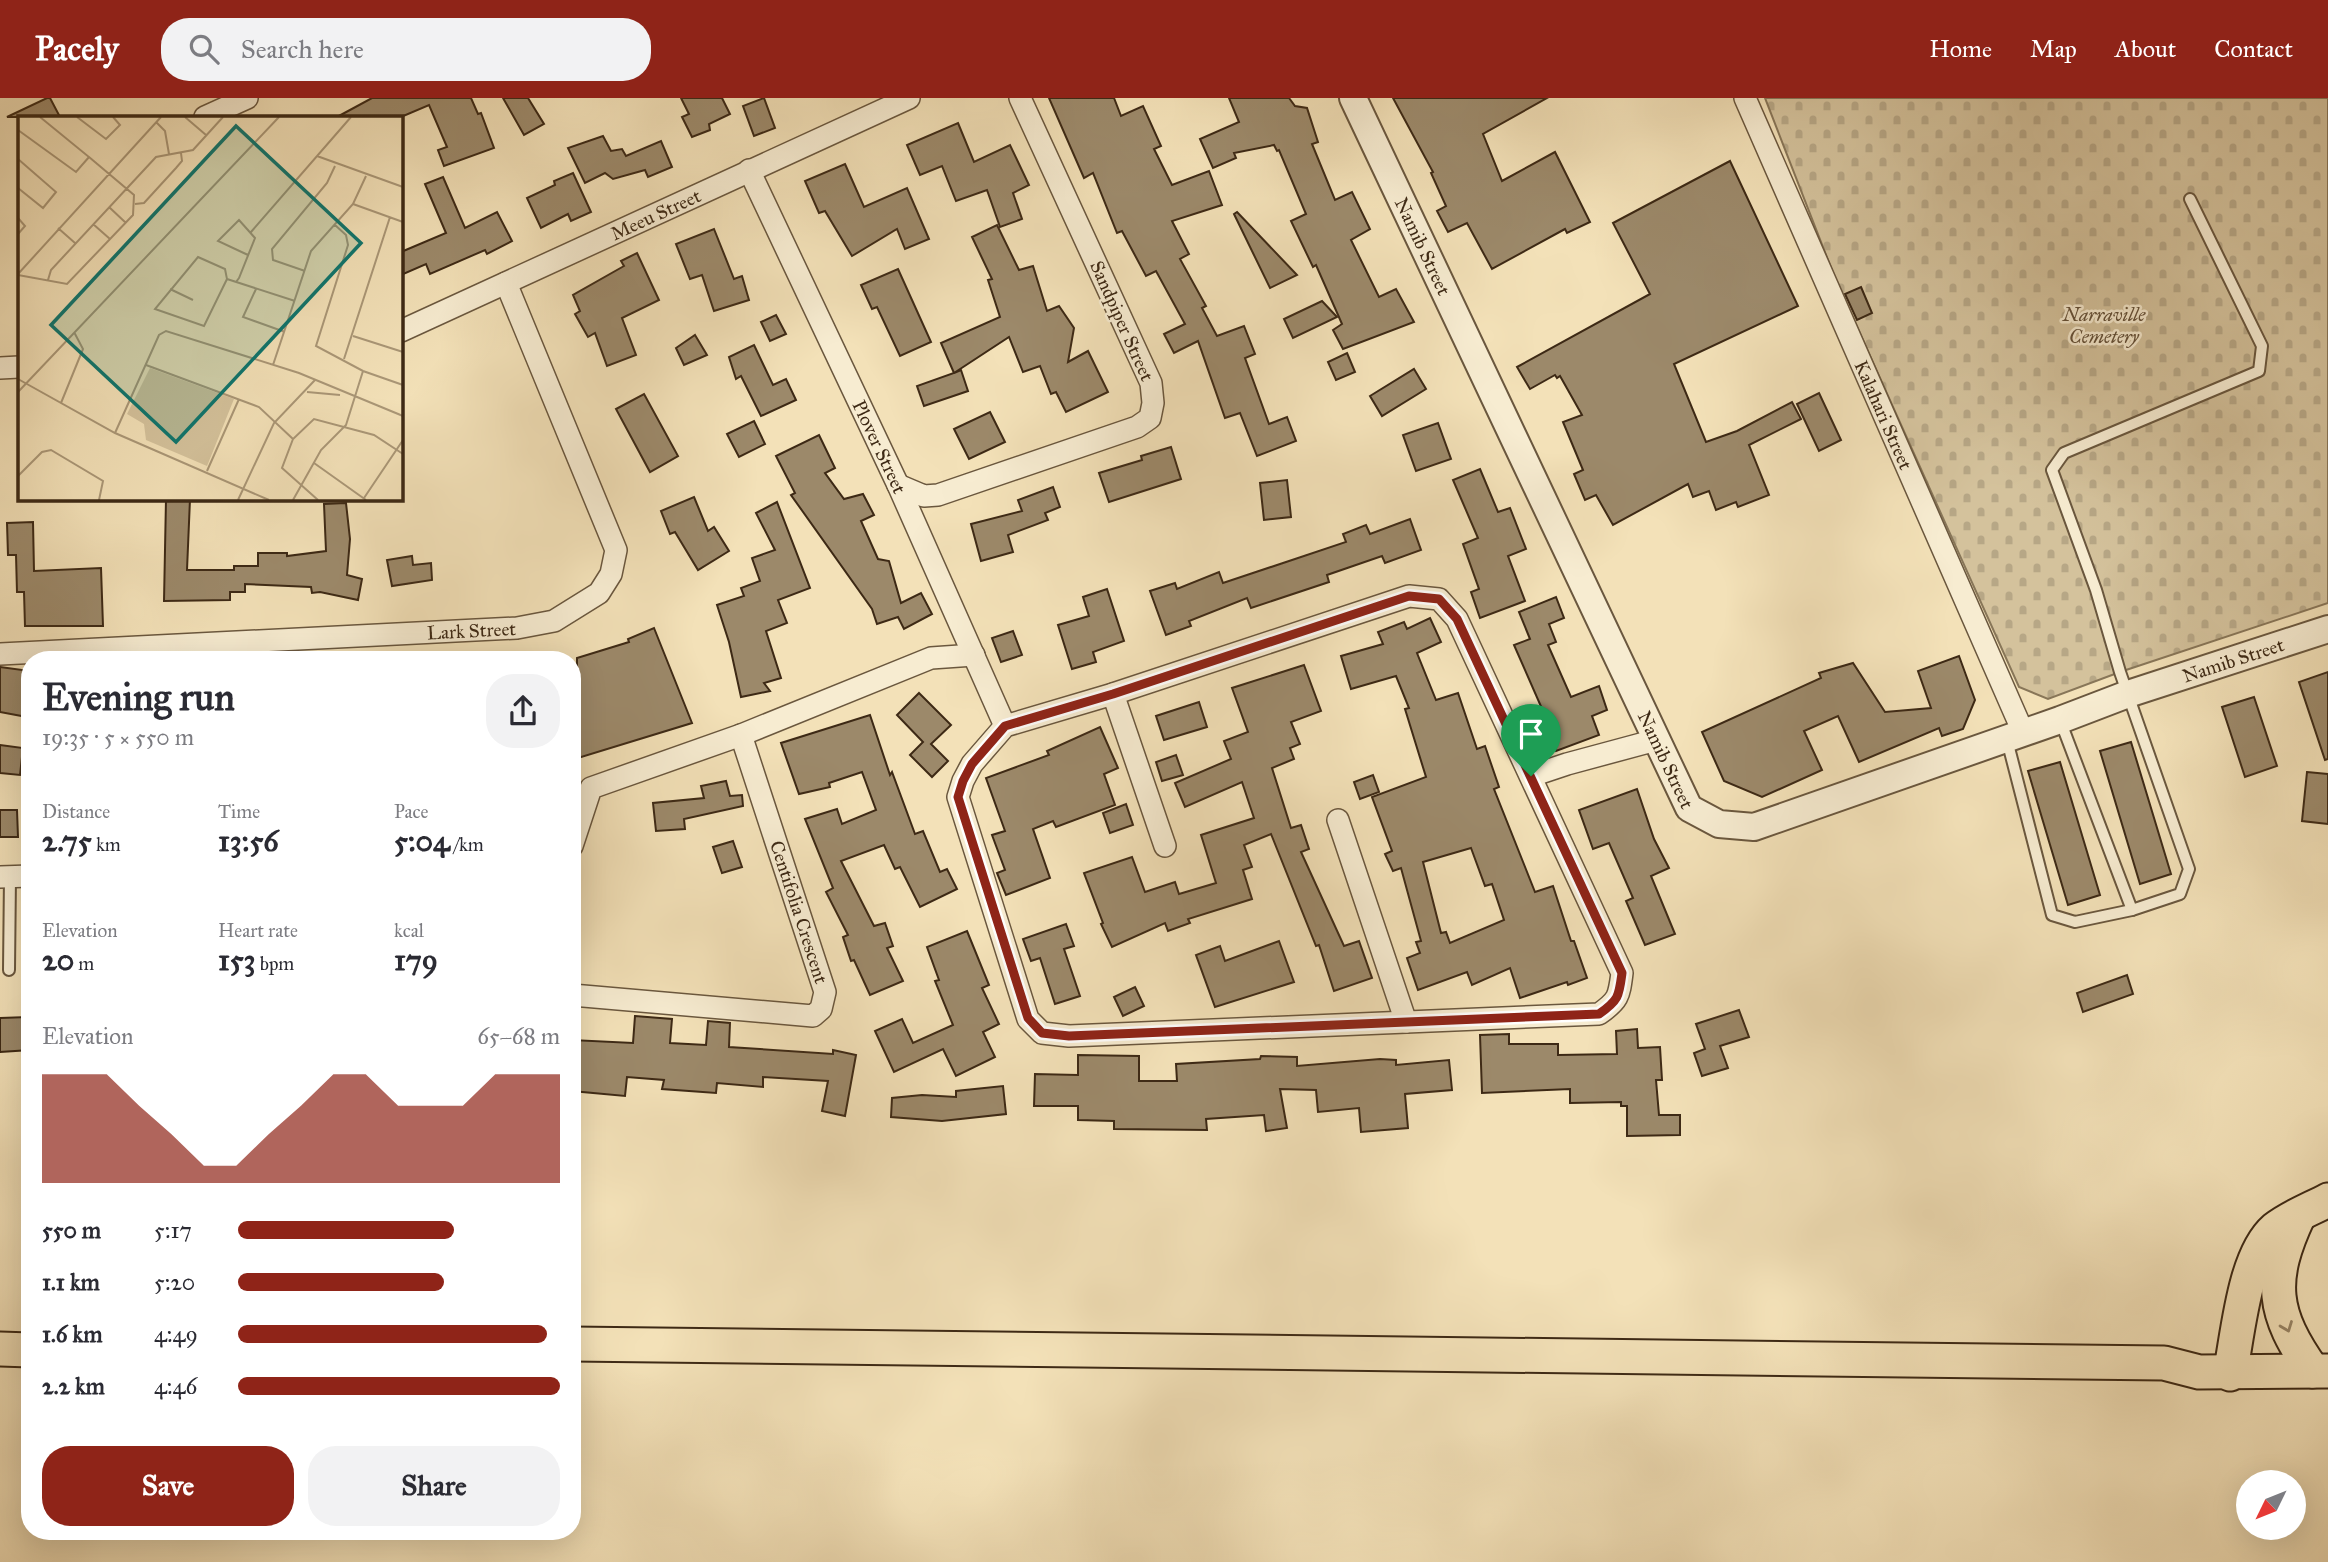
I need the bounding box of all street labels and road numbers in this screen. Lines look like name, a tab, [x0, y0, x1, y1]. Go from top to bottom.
street label: Meeu Street	[607, 184, 704, 245]
street label: Namib Street	[1390, 194, 1456, 299]
street label: Sandpiper Street	[1085, 257, 1159, 385]
street label: Kalahari Street	[1850, 357, 1918, 473]
street label: Plover Street	[848, 396, 912, 497]
street label: Lark Street	[426, 617, 517, 644]
street label: Namib Street	[2179, 633, 2287, 687]
street label: Namib Street	[1633, 707, 1699, 812]
street label: Centifolia Crescent	[765, 838, 833, 987]

